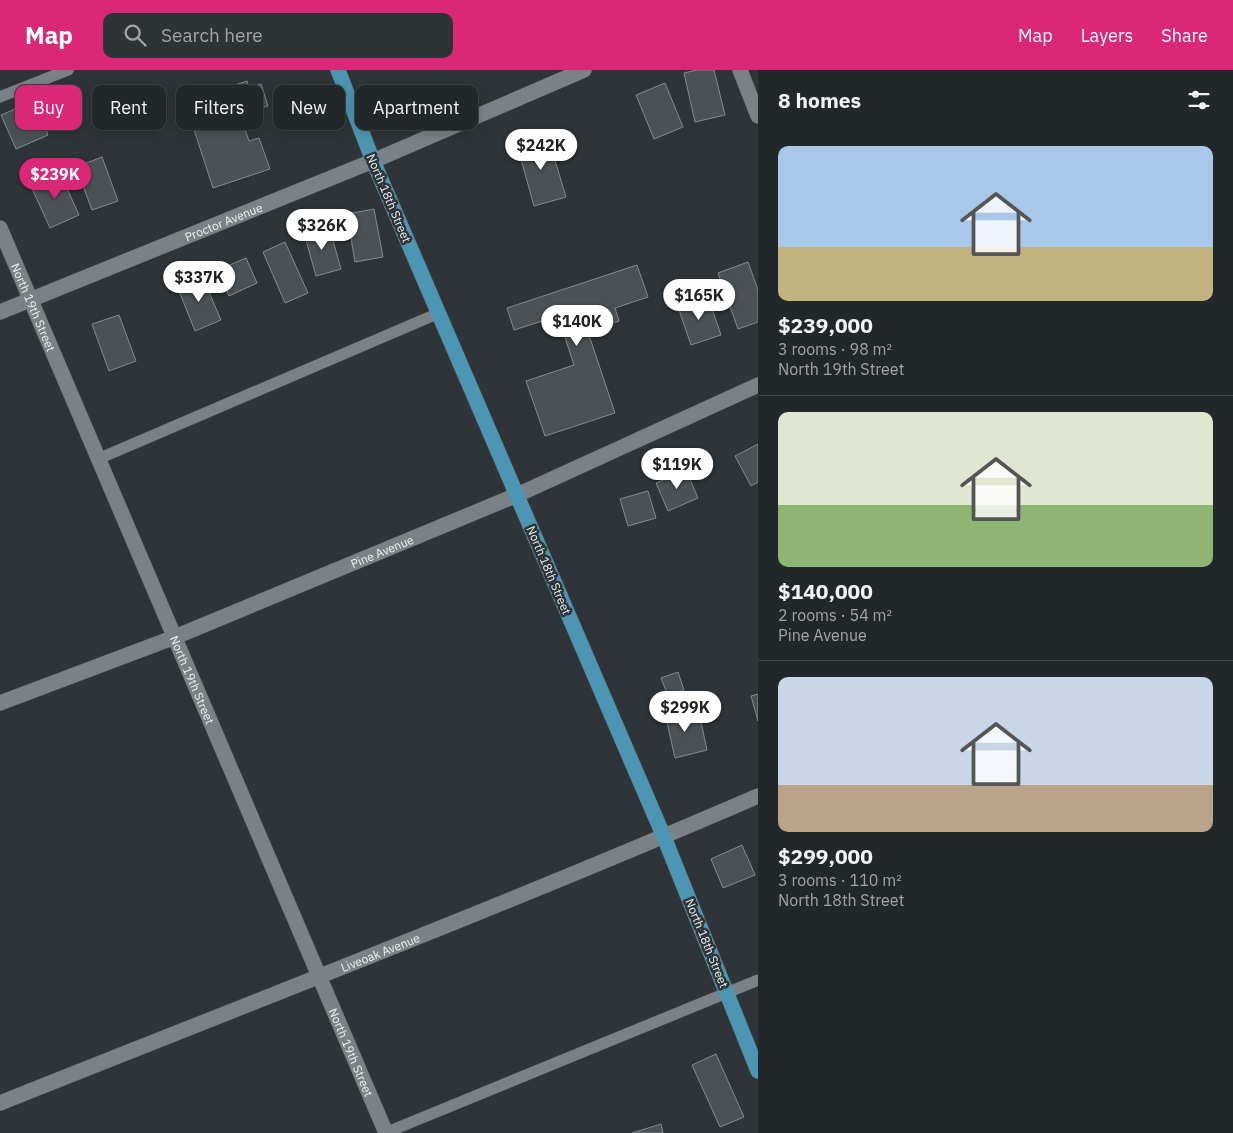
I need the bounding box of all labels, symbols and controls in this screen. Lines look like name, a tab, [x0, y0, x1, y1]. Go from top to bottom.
search box	[103, 13, 453, 58]
text: Map	[25, 19, 73, 51]
icon: search	[121, 21, 149, 49]
text: Search here	[161, 23, 263, 47]
text: Map	[1018, 24, 1053, 47]
text: Layers	[1081, 24, 1133, 47]
text: Share	[1161, 24, 1208, 47]
chip: Buy	[15, 85, 82, 130]
chip: Rent	[92, 85, 166, 130]
chip: Filters	[176, 85, 263, 130]
chip: New	[273, 85, 345, 130]
chip: Apartment	[355, 85, 478, 130]
text: 8 homes	[778, 86, 861, 114]
icon: filters	[1185, 86, 1213, 114]
pin: $242K	[506, 128, 576, 171]
text: $242K	[516, 135, 566, 155]
street label: North 18th Street	[364, 151, 414, 245]
pin: $239K	[20, 158, 90, 200]
text: $239K	[30, 164, 80, 184]
icon: home	[951, 179, 1041, 269]
street label: Proctor Avenue	[182, 199, 265, 244]
pin: $326K	[287, 208, 357, 251]
text: $326K	[297, 215, 347, 235]
pin: $337K	[164, 260, 234, 303]
street label: North 19th Street	[8, 261, 59, 354]
text: $337K	[174, 267, 224, 287]
pin: $165K	[664, 278, 734, 321]
text: $165K	[674, 285, 724, 305]
pin: $140K	[542, 304, 612, 347]
text: $140K	[552, 311, 602, 331]
text: $239,000	[778, 311, 873, 339]
text: 3 rooms · 98 m²	[778, 339, 892, 359]
text: North 19th Street	[778, 359, 904, 379]
icon: home	[951, 444, 1041, 534]
pin: $119K	[642, 448, 712, 490]
text: $119K	[652, 454, 702, 474]
street label: North 18th Street	[524, 523, 574, 617]
street label: Pine Avenue	[348, 531, 416, 571]
text: $140,000	[778, 577, 873, 605]
text: 2 rooms · 54 m²	[778, 605, 892, 625]
text: Pine Avenue	[778, 625, 867, 645]
street label: North 19th Street	[167, 633, 218, 726]
pin: $299K	[650, 690, 720, 733]
text: $299K	[660, 697, 710, 717]
icon: home	[951, 709, 1041, 799]
text: $299,000	[778, 842, 873, 870]
text: 3 rooms · 110 m²	[778, 870, 902, 890]
text: North 18th Street	[778, 890, 904, 910]
street label: North 18th Street	[682, 896, 732, 990]
street label: Liveoak Avenue	[338, 929, 422, 975]
street label: North 19th Street	[326, 1006, 377, 1099]

